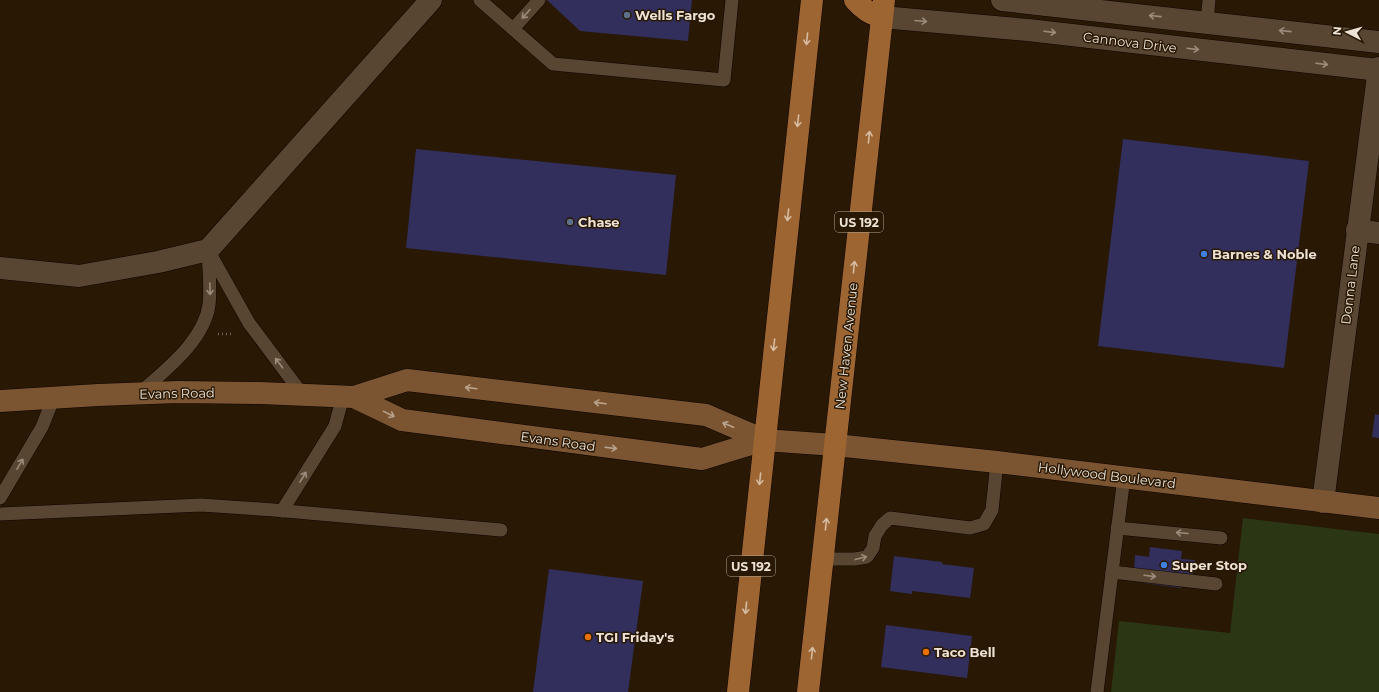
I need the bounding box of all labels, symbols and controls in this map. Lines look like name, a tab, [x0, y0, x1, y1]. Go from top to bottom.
place label: Wells Fargo	[635, 7, 716, 23]
one-way arrow	[521, 9, 531, 19]
marker: Wells Fargo	[622, 10, 632, 20]
north arrow	[1327, 12, 1367, 52]
one-way arrow	[1149, 13, 1162, 20]
one-way arrow	[914, 17, 927, 24]
text: N	[1330, 26, 1344, 36]
one-way arrow	[1279, 27, 1292, 35]
street label: Cannova Drive	[1082, 28, 1178, 56]
one-way arrow	[1043, 29, 1056, 36]
one-way arrow	[804, 32, 811, 45]
one-way arrow	[1186, 45, 1199, 53]
one-way arrow	[1315, 60, 1328, 68]
one-way arrow	[795, 114, 802, 127]
one-way arrow	[865, 131, 872, 144]
one-way arrow	[784, 208, 792, 221]
road number: US 192	[835, 212, 883, 232]
place label: Chase	[578, 214, 620, 230]
marker: Chase	[565, 217, 575, 227]
street label: Donna Lane	[1337, 244, 1363, 325]
place label: Barnes & Noble	[1212, 246, 1317, 262]
marker: Barnes & Noble	[1199, 249, 1209, 259]
one-way arrow	[851, 261, 858, 274]
one-way arrow	[206, 282, 214, 295]
street label: New Haven Avenue	[831, 282, 861, 410]
one-way arrow	[770, 338, 778, 351]
one-way arrow	[275, 358, 283, 369]
street label: Evans Road	[139, 384, 215, 402]
one-way arrow	[465, 384, 478, 392]
one-way arrow	[594, 399, 607, 407]
one-way arrow	[383, 411, 395, 418]
one-way arrow	[722, 420, 734, 428]
street label: Evans Road	[519, 428, 597, 454]
one-way arrow	[604, 444, 617, 452]
one-way arrow	[16, 458, 24, 470]
street label: Hollywood Boulevard	[1037, 459, 1177, 491]
one-way arrow	[299, 471, 307, 483]
one-way arrow	[756, 472, 763, 485]
one-way arrow	[822, 518, 830, 531]
one-way arrow	[1176, 530, 1189, 537]
one-way arrow	[854, 553, 867, 561]
road number: US 192	[727, 556, 775, 576]
place label: Super Stop	[1172, 557, 1247, 573]
marker: Super Stop	[1159, 560, 1169, 570]
one-way arrow	[1143, 573, 1156, 580]
one-way arrow	[743, 601, 750, 614]
place label: TGI Friday's	[596, 629, 674, 645]
marker: TGI Friday's	[583, 632, 593, 642]
place label: Taco Bell	[934, 644, 996, 660]
one-way arrow	[808, 647, 816, 660]
marker: Taco Bell	[921, 647, 931, 657]

